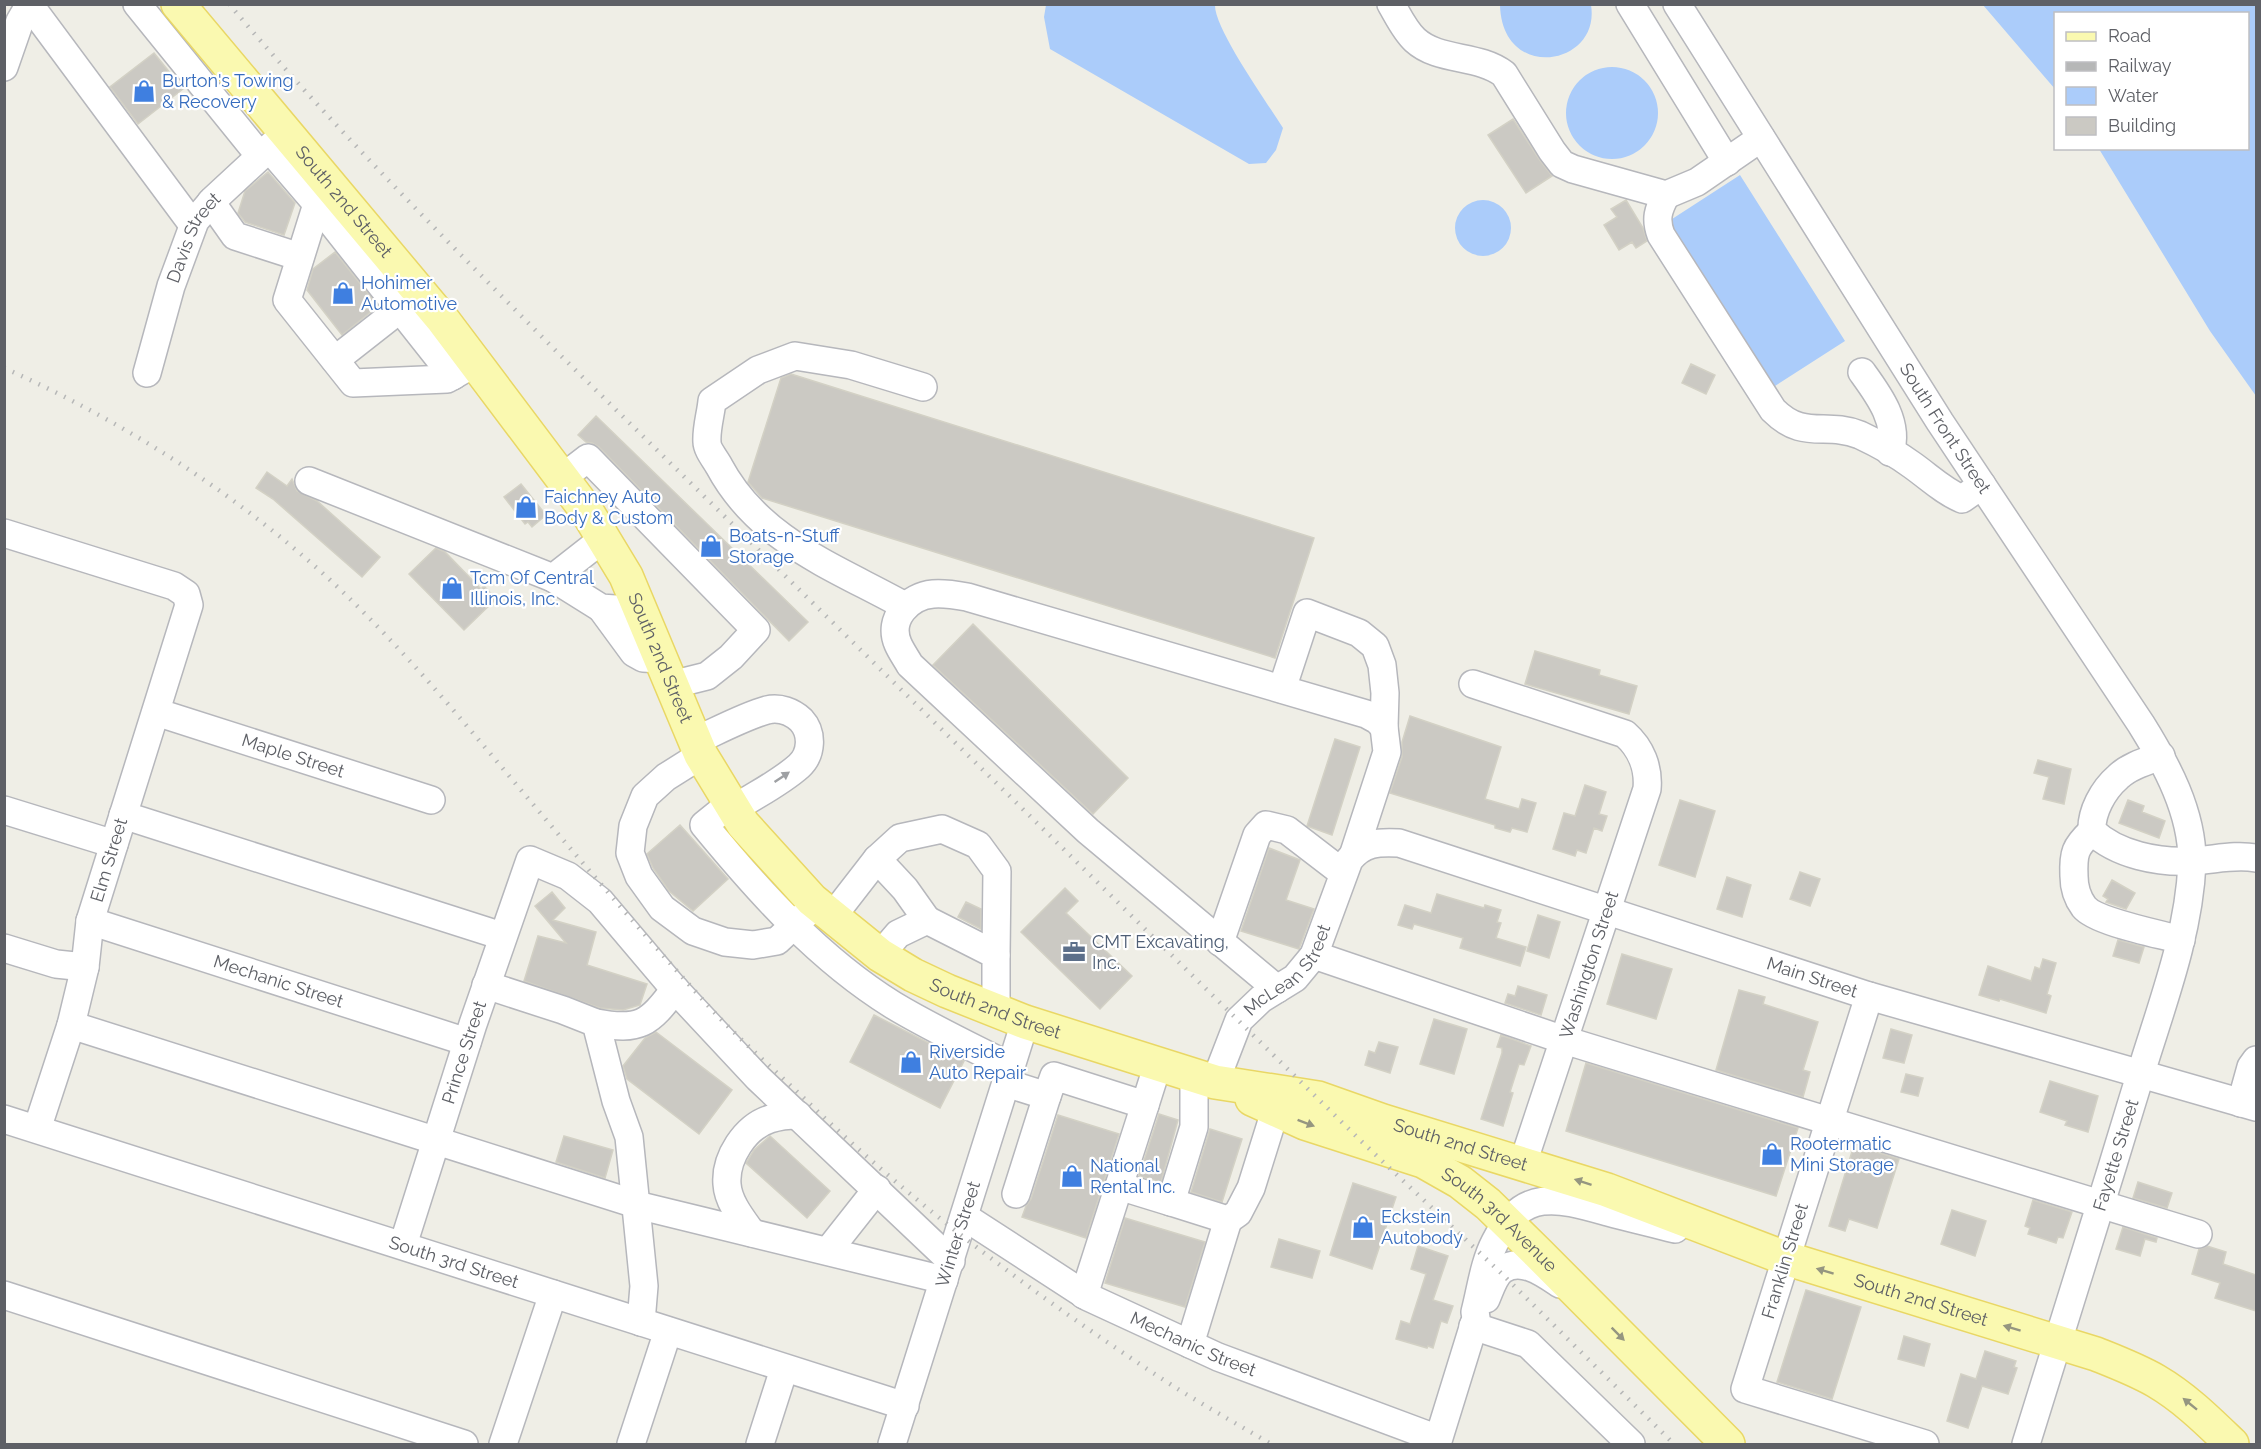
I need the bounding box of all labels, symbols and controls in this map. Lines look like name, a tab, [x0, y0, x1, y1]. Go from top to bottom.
legend	[2054, 12, 2249, 150]
text: Road	[2108, 25, 2151, 46]
text: Railway	[2108, 55, 2172, 76]
place label: Burton's Towing & Recovery	[162, 70, 294, 112]
shop icon: Burton's Towing & Recovery	[131, 78, 157, 104]
text: Water	[2108, 85, 2159, 106]
text: Building	[2108, 115, 2176, 136]
street label: South 2nd Street	[291, 141, 397, 261]
street label: Davis Street	[162, 188, 224, 286]
place label: Hohimer Automotive	[361, 272, 458, 314]
shop icon: Hohimer Automotive	[330, 280, 356, 306]
street label: South Front Street	[1896, 359, 1996, 497]
place label: Faichney Auto Body & Custom	[544, 486, 673, 528]
shop icon: Faichney Auto Body & Custom	[513, 494, 539, 520]
place label: Boats-n-Stuff Storage	[729, 525, 840, 567]
shop icon: Boats-n-Stuff Storage	[698, 533, 724, 559]
place label: Tcm Of Central Illinois, Inc.	[470, 567, 594, 609]
shop icon: Tcm Of Central Illinois, Inc.	[439, 575, 465, 601]
street label: South 2nd Street	[624, 589, 697, 726]
street label: Maple Street	[239, 729, 347, 782]
one-way arrow	[774, 771, 790, 783]
street label: Elm Street	[86, 815, 131, 904]
street label: Washington Street	[1555, 888, 1622, 1041]
street label: McLean Street	[1239, 921, 1334, 1020]
place label: CMT Excavating, Inc.	[1092, 931, 1229, 973]
office icon: CMT Excavating, Inc.	[1061, 939, 1087, 965]
street label: Mechanic Street	[211, 950, 346, 1012]
street label: Main Street	[1764, 952, 1861, 1002]
street label: South 2nd Street	[926, 973, 1064, 1043]
street label: Prince Street	[437, 998, 490, 1106]
place label: Riverside Auto Repair	[929, 1041, 1027, 1083]
shop icon: Riverside Auto Repair	[898, 1049, 924, 1075]
street label: Fayette Street	[2089, 1096, 2142, 1213]
street label: South 2nd Street	[1391, 1114, 1530, 1175]
one-way arrow	[1298, 1119, 1316, 1129]
place label: Rootermatic Mini Storage	[1790, 1133, 1894, 1175]
shop icon: Rootermatic Mini Storage	[1759, 1141, 1785, 1167]
place label: National Rental Inc.	[1090, 1155, 1175, 1197]
shop icon: National Rental Inc.	[1059, 1163, 1085, 1189]
street label: South 3rd Avenue	[1438, 1163, 1562, 1276]
one-way arrow	[1574, 1177, 1592, 1186]
street label: Winter Street	[931, 1178, 984, 1290]
street label: Franklin Street	[1757, 1200, 1812, 1321]
place label: Eckstein Autobody	[1381, 1206, 1463, 1248]
shop icon: Eckstein Autobody	[1350, 1214, 1376, 1240]
street label: South 3rd Street	[386, 1231, 521, 1292]
one-way arrow	[1816, 1266, 1834, 1275]
street label: South 2nd Street	[1851, 1269, 1991, 1330]
street label: Mechanic Street	[1127, 1307, 1259, 1380]
one-way arrow	[2003, 1323, 2021, 1332]
one-way arrow	[1610, 1326, 1624, 1340]
one-way arrow	[2182, 1399, 2197, 1411]

